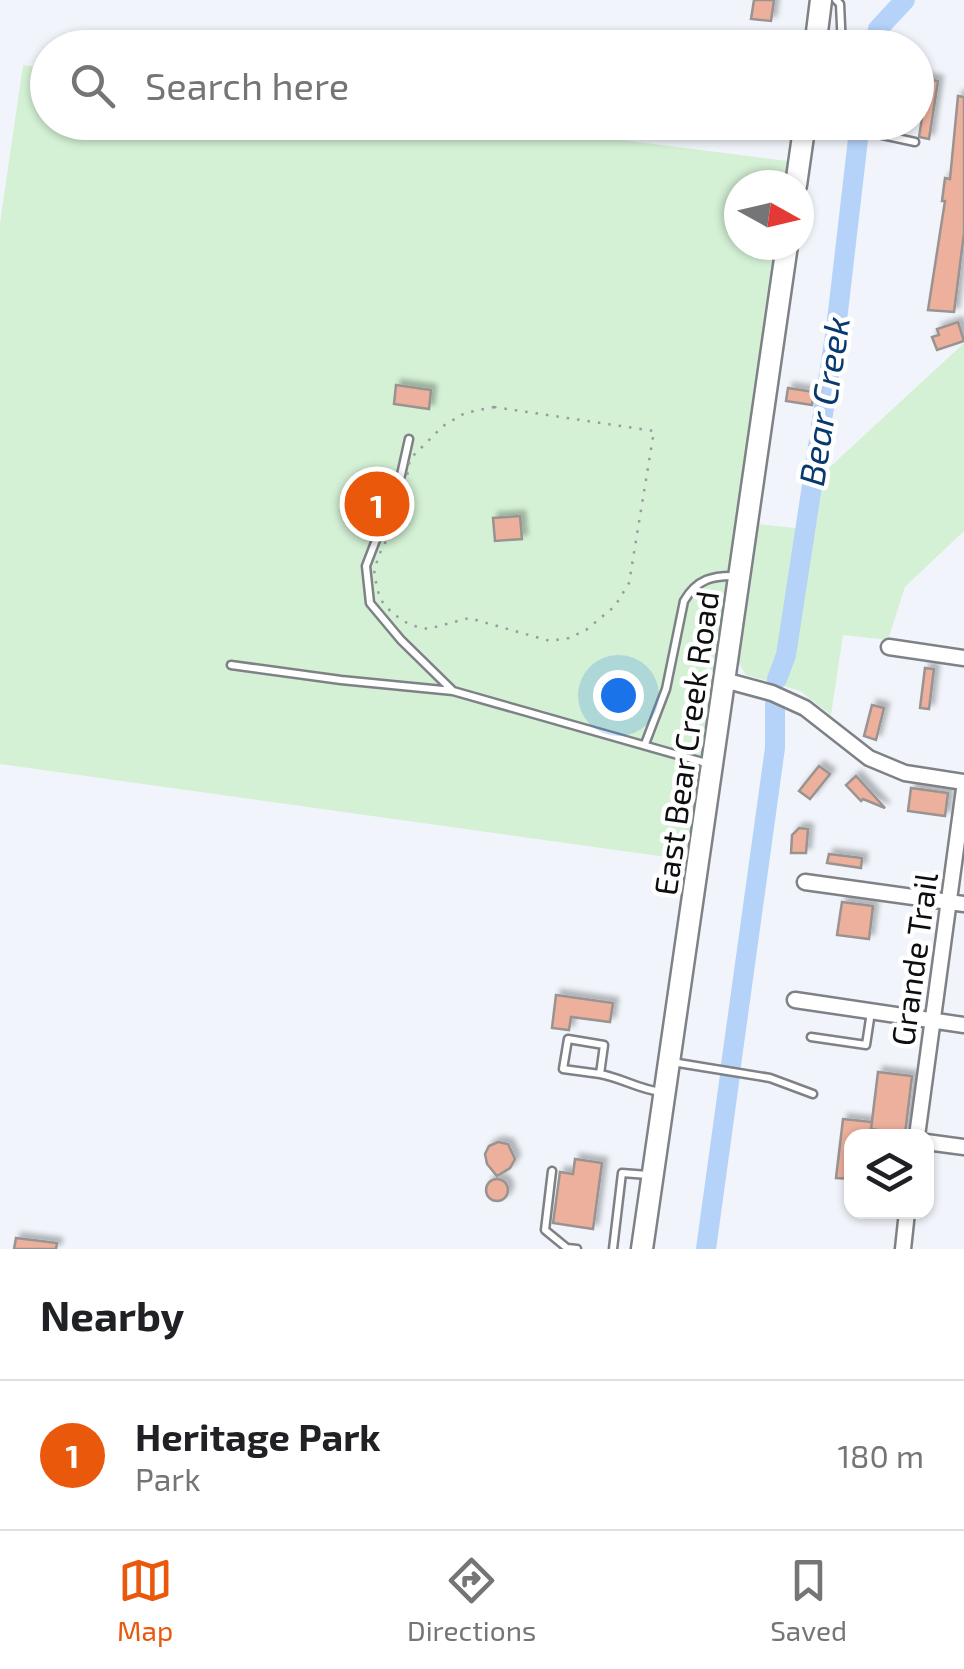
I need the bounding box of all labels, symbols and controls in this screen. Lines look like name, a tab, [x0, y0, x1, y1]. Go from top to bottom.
search box	[30, 30, 934, 140]
icon: search	[65, 58, 120, 113]
text: Search here	[145, 62, 349, 108]
north arrow	[724, 170, 814, 260]
water label: Bear Creek	[789, 313, 857, 489]
pin: 1	[344, 466, 410, 542]
street label: East Bear Creek Road	[645, 588, 725, 898]
your location	[593, 670, 644, 721]
street label: Grande Trail	[882, 869, 944, 1048]
map controls	[844, 1129, 934, 1219]
button: layers	[844, 1129, 934, 1219]
text: Nearby	[40, 1289, 184, 1339]
text: Heritage Park	[135, 1413, 381, 1459]
text: 1	[66, 1436, 79, 1474]
text: 180 m	[837, 1436, 924, 1474]
text: Park	[135, 1459, 200, 1497]
tab: Map	[117, 1553, 173, 1647]
tab: Directions	[407, 1553, 536, 1647]
tab: Saved	[770, 1553, 847, 1647]

